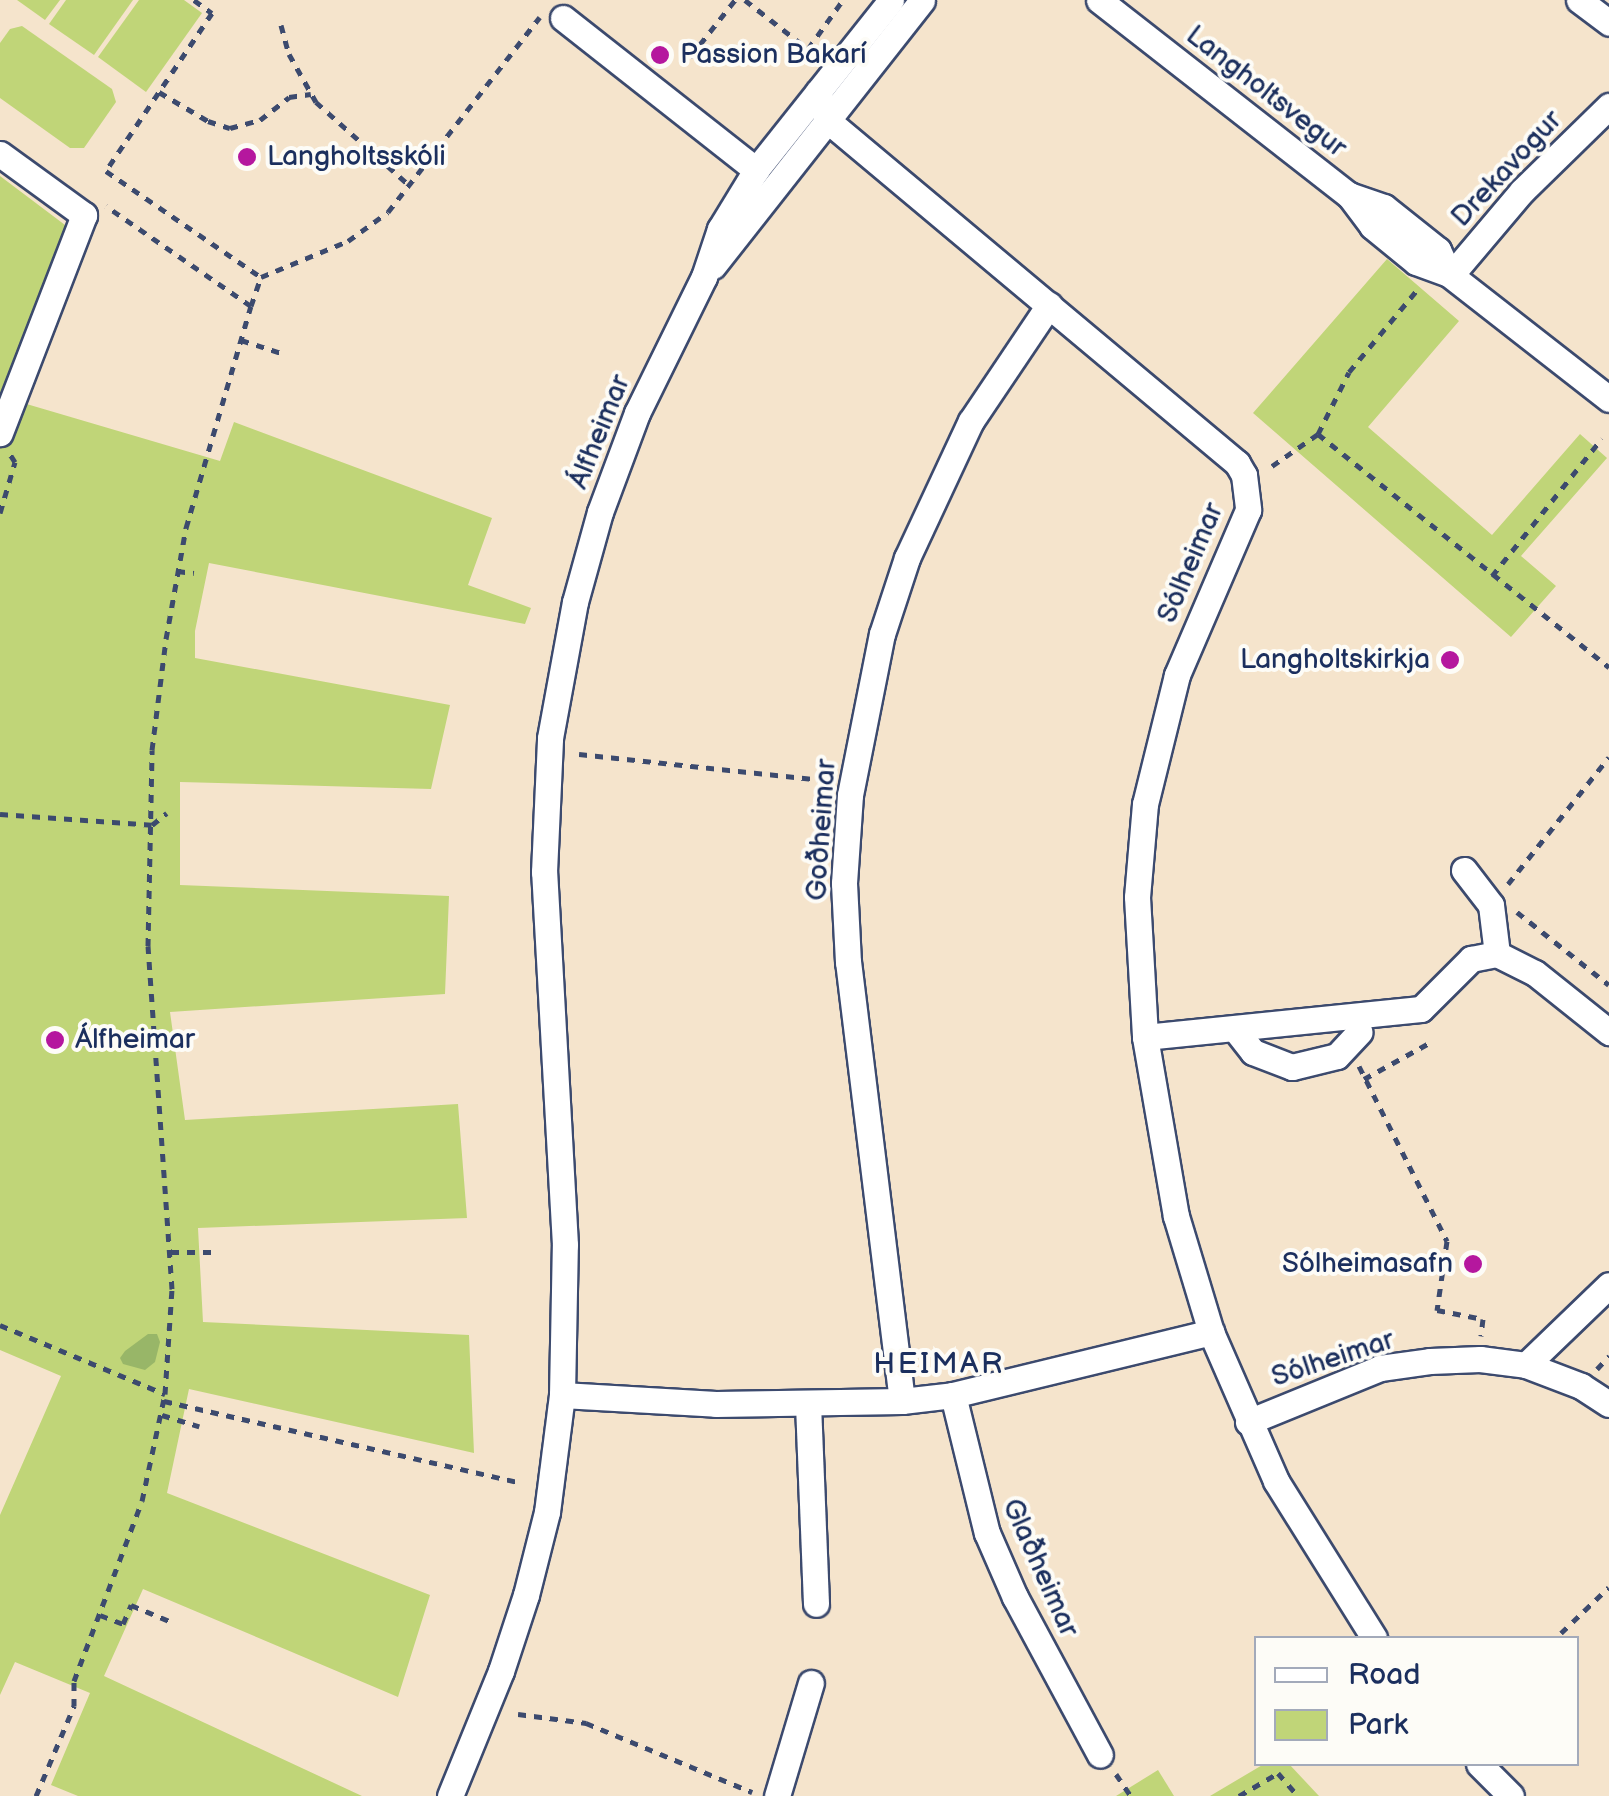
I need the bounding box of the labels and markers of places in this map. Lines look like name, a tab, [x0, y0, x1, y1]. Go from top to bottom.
place label: Passion Bakarí	[680, 38, 867, 72]
marker: Passion Bakarí	[649, 44, 671, 66]
place label: Langholtsskóli	[267, 140, 446, 174]
marker: Langholtsskóli	[236, 146, 258, 168]
place label: Langholtskirkja	[1240, 643, 1430, 677]
marker: Langholtskirkja	[1439, 649, 1461, 671]
place label: Álfheimar	[75, 1023, 195, 1057]
marker: Álfheimar	[44, 1029, 66, 1051]
place label: Sólheimasafn	[1282, 1247, 1453, 1281]
marker: Sólheimasafn	[1462, 1253, 1484, 1275]

